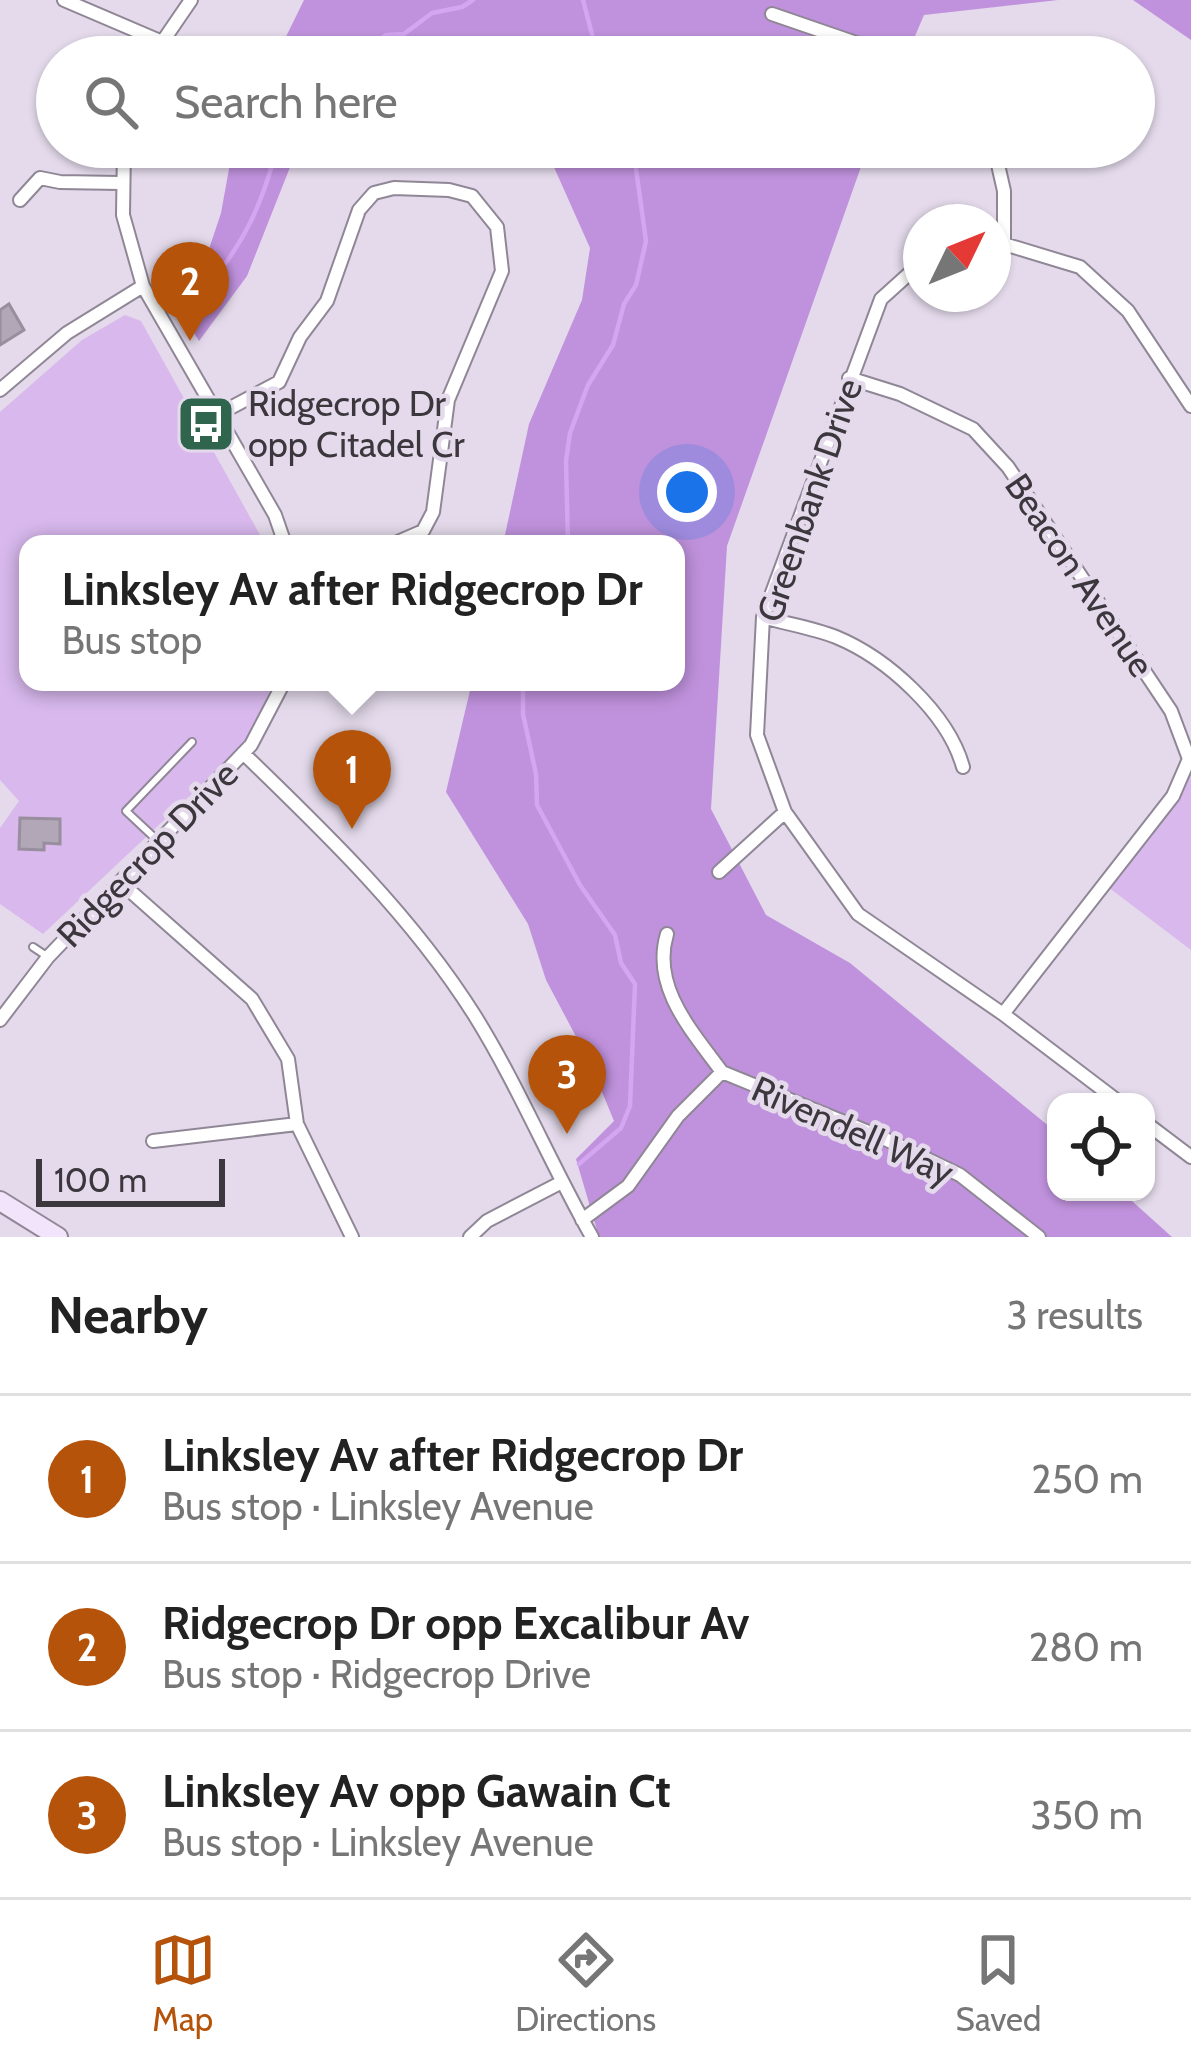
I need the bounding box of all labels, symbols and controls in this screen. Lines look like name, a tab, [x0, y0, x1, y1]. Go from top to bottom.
search box	[36, 36, 1155, 168]
icon: search	[78, 69, 144, 135]
text: Search here	[174, 75, 398, 129]
north arrow	[903, 204, 1011, 312]
pin: 2	[151, 242, 229, 341]
street label: Greenbank Drive	[747, 373, 871, 627]
place label: Ridgecrop Dr opp Citadel Cr	[248, 381, 465, 466]
bus stop icon: Ridgecrop Dr opp Citadel Cr	[175, 393, 237, 455]
your location	[657, 462, 717, 522]
street label: Beacon Avenue	[996, 465, 1164, 685]
popup	[19, 535, 685, 691]
text: Linksley Av after Ridgecrop Dr	[61, 562, 643, 616]
text: Bus stop	[61, 616, 202, 664]
pin: 1	[313, 730, 391, 829]
street label: Ridgecrop Drive	[47, 752, 247, 956]
pin: 3	[528, 1035, 606, 1134]
street label: Rivendell Way	[745, 1066, 961, 1194]
map controls	[1047, 1093, 1155, 1201]
button: locate	[1047, 1093, 1155, 1201]
scale bar	[36, 1153, 225, 1206]
text: 100 m	[54, 1160, 147, 1200]
text: Nearby	[48, 1284, 208, 1346]
text: 3 results	[1006, 1291, 1143, 1339]
text: Linksley Av after Ridgecrop Dr	[162, 1428, 743, 1482]
text: 1	[80, 1455, 94, 1503]
text: 250 m	[1031, 1455, 1143, 1503]
text: Bus stop · Linksley Avenue	[162, 1482, 594, 1530]
text: Ridgecrop Dr opp Excalibur Av	[162, 1596, 749, 1650]
text: 2	[77, 1623, 97, 1671]
text: 280 m	[1029, 1623, 1143, 1671]
text: Bus stop · Ridgecrop Drive	[162, 1650, 591, 1698]
text: Linksley Av opp Gawain Ct	[162, 1764, 671, 1818]
text: 3	[76, 1791, 98, 1839]
text: 350 m	[1031, 1791, 1143, 1839]
text: Bus stop · Linksley Avenue	[162, 1818, 594, 1866]
tab: Map	[150, 1927, 216, 2039]
tab: Directions	[515, 1927, 656, 2039]
tab: Saved	[956, 1927, 1041, 2039]

